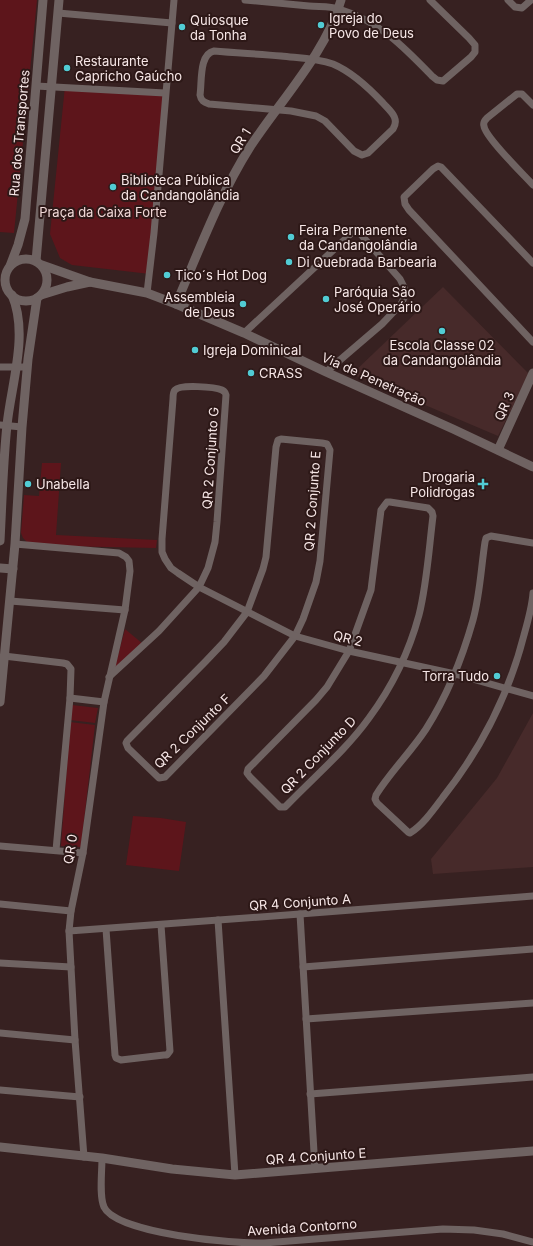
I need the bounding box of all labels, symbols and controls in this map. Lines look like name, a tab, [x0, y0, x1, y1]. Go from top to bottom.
place label: Igreja do Povo de Deus	[329, 10, 414, 41]
place label: Quiosque da Tonha	[190, 12, 249, 43]
marker: Igreja do Povo de Deus	[316, 20, 326, 30]
marker: Quiosque da Tonha	[177, 22, 187, 32]
place label: Restaurante Capricho Gaúcho	[75, 53, 182, 84]
marker: Restaurante Capricho Gaúcho	[62, 63, 72, 73]
street label: Rua dos Transportes	[5, 69, 33, 197]
street label: QR 1	[226, 125, 254, 157]
place label: Biblioteca Pública da Candangolândia	[121, 172, 240, 203]
marker: Biblioteca Pública da Candangolândia	[108, 182, 118, 192]
park label: Praça da Caixa Forte	[39, 204, 167, 220]
place label: Feira Permanente da Candangolândia	[299, 222, 418, 253]
marker: Feira Permanente da Candangolândia	[286, 232, 296, 242]
place label: Di Quebrada Barbearia	[297, 254, 437, 270]
marker: Di Quebrada Barbearia	[284, 257, 294, 267]
place label: Tico´s Hot Dog	[175, 267, 267, 283]
marker: Tico´s Hot Dog	[162, 270, 172, 280]
place label: Paróquia São José Operário	[334, 284, 421, 315]
place label: Assembleia de Deus	[164, 289, 235, 320]
marker: Paróquia São José Operário	[321, 294, 331, 304]
marker: Assembleia de Deus	[238, 299, 248, 309]
marker: Escola Classe 02 da Candangolândia	[437, 326, 447, 336]
place label: Escola Classe 02 da Candangolândia	[383, 337, 501, 368]
place label: Igreja Dominical	[203, 342, 301, 358]
marker: Igreja Dominical	[190, 345, 200, 355]
street label: Via de Penetração	[319, 349, 429, 409]
place label: CRASS	[259, 365, 303, 381]
marker: CRASS	[246, 368, 256, 378]
street label: QR 3	[491, 389, 517, 423]
street label: QR 2 Conjunto G	[198, 406, 222, 510]
street label: QR 2 Conjunto E	[301, 450, 323, 552]
place label: Drogaria Polidrogas	[410, 469, 475, 500]
place label: Unabella	[36, 476, 90, 492]
marker: Unabella	[23, 479, 33, 489]
marker: Drogaria Polidrogas	[478, 479, 488, 489]
street label: QR 2	[332, 627, 364, 649]
place label: Torra Tudo	[422, 668, 489, 684]
marker: Torra Tudo	[492, 671, 502, 681]
street label: QR 2 Conjunto F	[150, 690, 234, 772]
street label: QR 2 Conjunto D	[277, 713, 359, 797]
street label: QR 0	[60, 833, 80, 865]
street label: QR 4 Conjunto A	[249, 890, 351, 914]
street label: QR 4 Conjunto E	[265, 1145, 367, 1167]
street label: Avenida Contorno	[247, 1215, 358, 1239]

